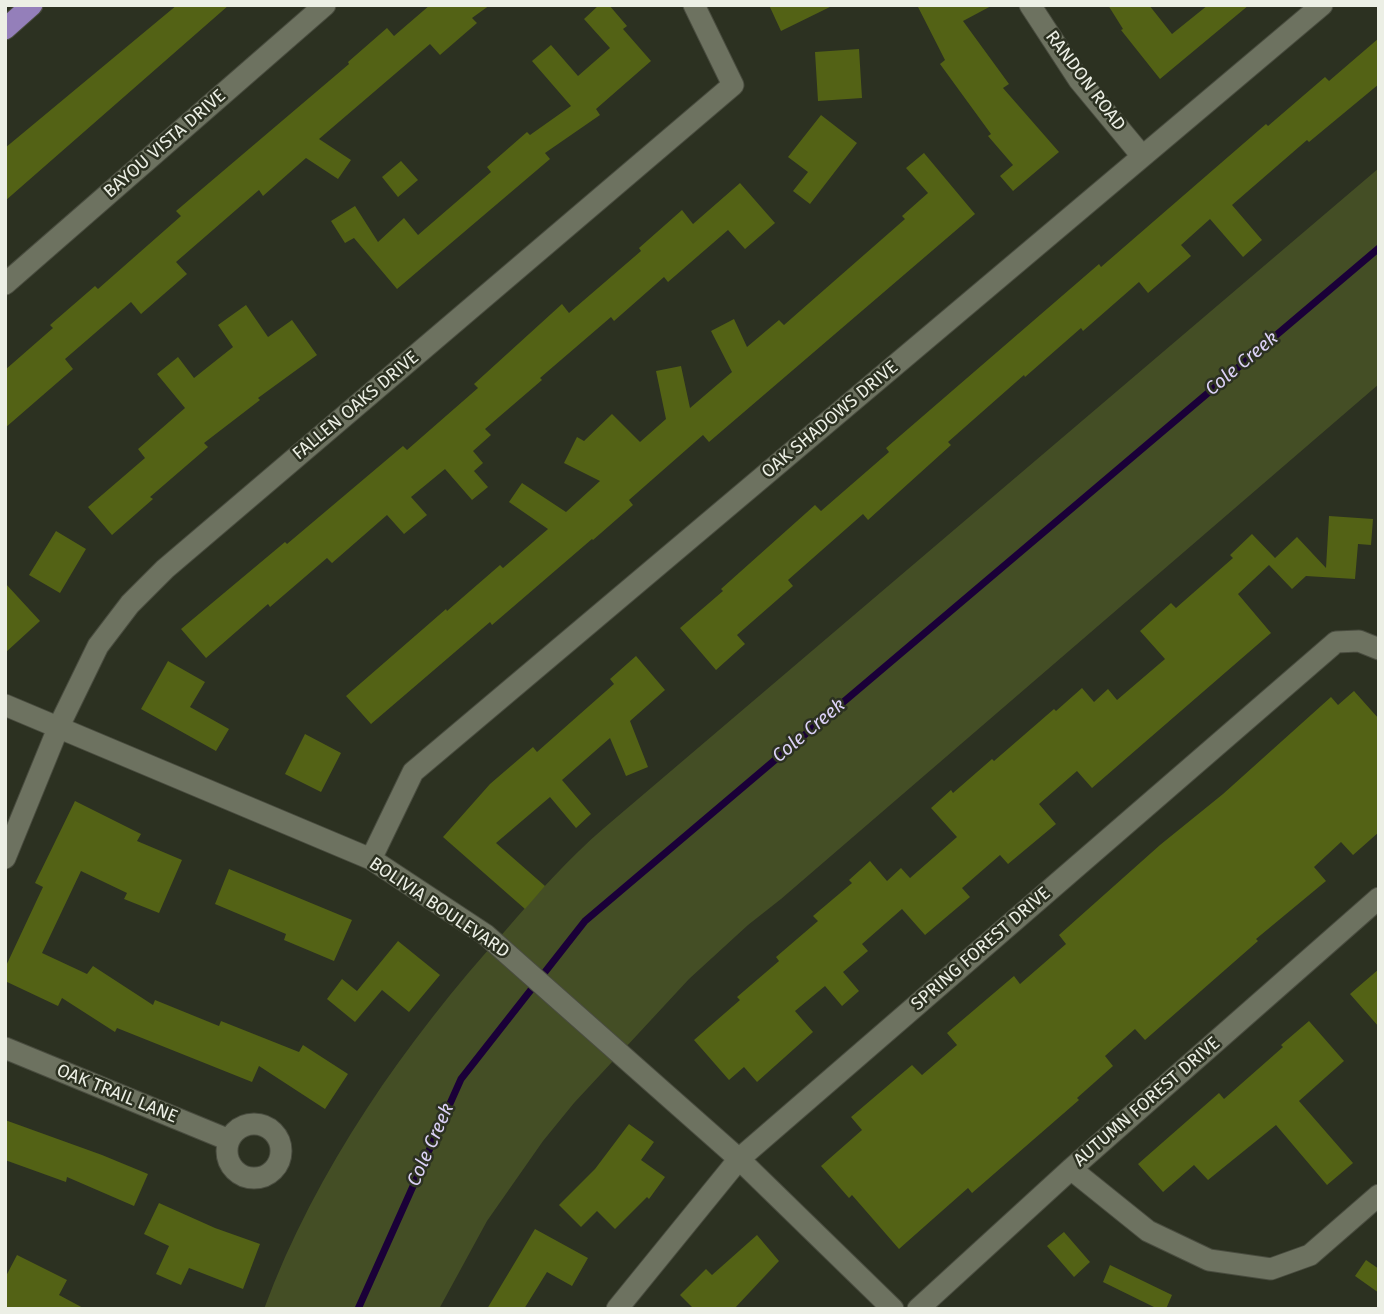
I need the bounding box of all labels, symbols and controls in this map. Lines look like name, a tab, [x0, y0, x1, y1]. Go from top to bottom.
street label: RANDON ROAD	[1040, 27, 1130, 135]
street label: BAYOU VISTA DRIVE	[100, 85, 230, 203]
water label: Cole Creek	[1201, 327, 1283, 401]
street label: FALLEN OAKS DRIVE	[289, 347, 423, 465]
street label: OAK SHADOWS DRIVE	[758, 357, 902, 483]
water label: Cole Creek	[768, 694, 850, 768]
street label: BOLIVIA BOULEVARD	[365, 853, 513, 963]
street label: SPRING FOREST DRIVE	[907, 883, 1055, 1015]
street label: AUTUMN FOREST DRIVE	[1070, 1033, 1224, 1171]
street label: OAK TRAIL LANE	[53, 1060, 181, 1128]
water label: Cole Creek	[403, 1100, 459, 1190]

